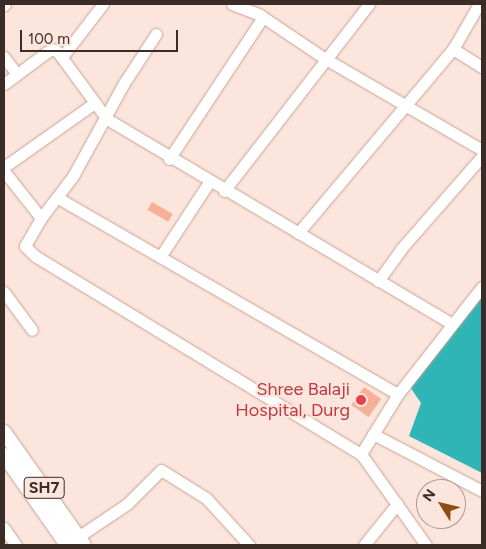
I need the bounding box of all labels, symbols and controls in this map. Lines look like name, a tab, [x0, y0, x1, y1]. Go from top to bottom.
scale bar	[22, 20, 180, 52]
text: 100 m	[28, 30, 70, 48]
place label: Shree Balaji Hospital, Durg	[235, 379, 350, 422]
marker: Shree Balaji Hospital, Durg	[354, 393, 368, 407]
road number: SH7	[23, 474, 65, 502]
north arrow	[416, 479, 466, 529]
text: N	[419, 486, 439, 505]

